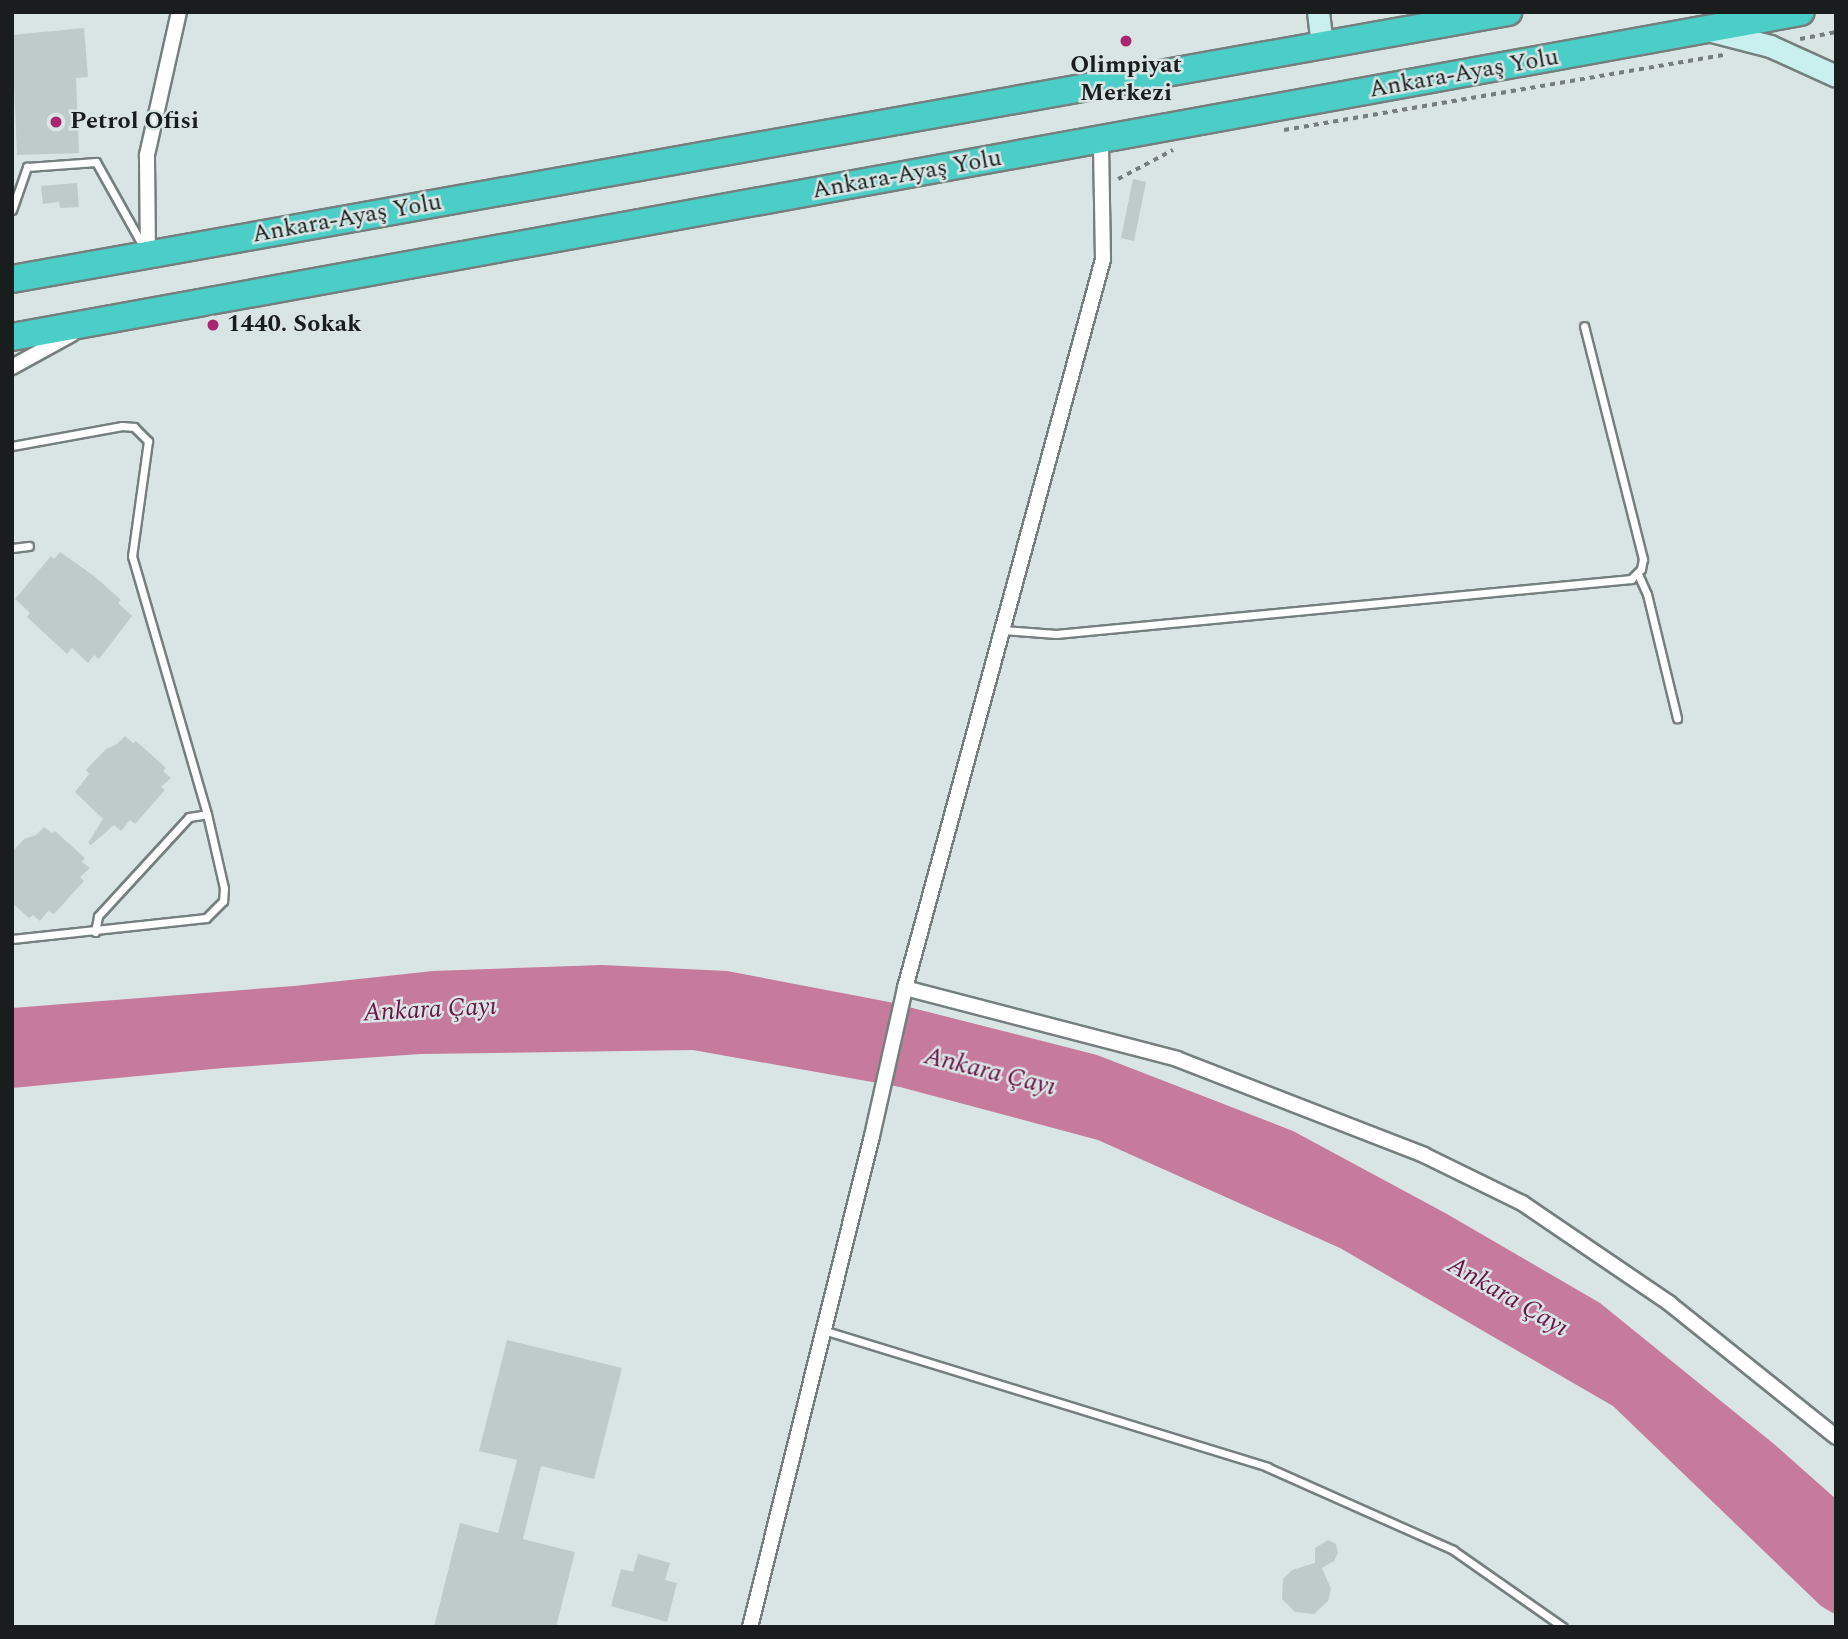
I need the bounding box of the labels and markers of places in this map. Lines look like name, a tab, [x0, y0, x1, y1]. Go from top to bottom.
marker: Olimpiyat Merkezi	[1118, 33, 1134, 49]
place label: Olimpiyat Merkezi	[1070, 52, 1182, 108]
place label: Petrol Ofisi	[70, 108, 199, 136]
marker: Petrol Ofisi	[48, 114, 64, 130]
place label: 1440. Sokak	[227, 311, 362, 339]
marker: 1440. Sokak	[205, 317, 221, 333]

